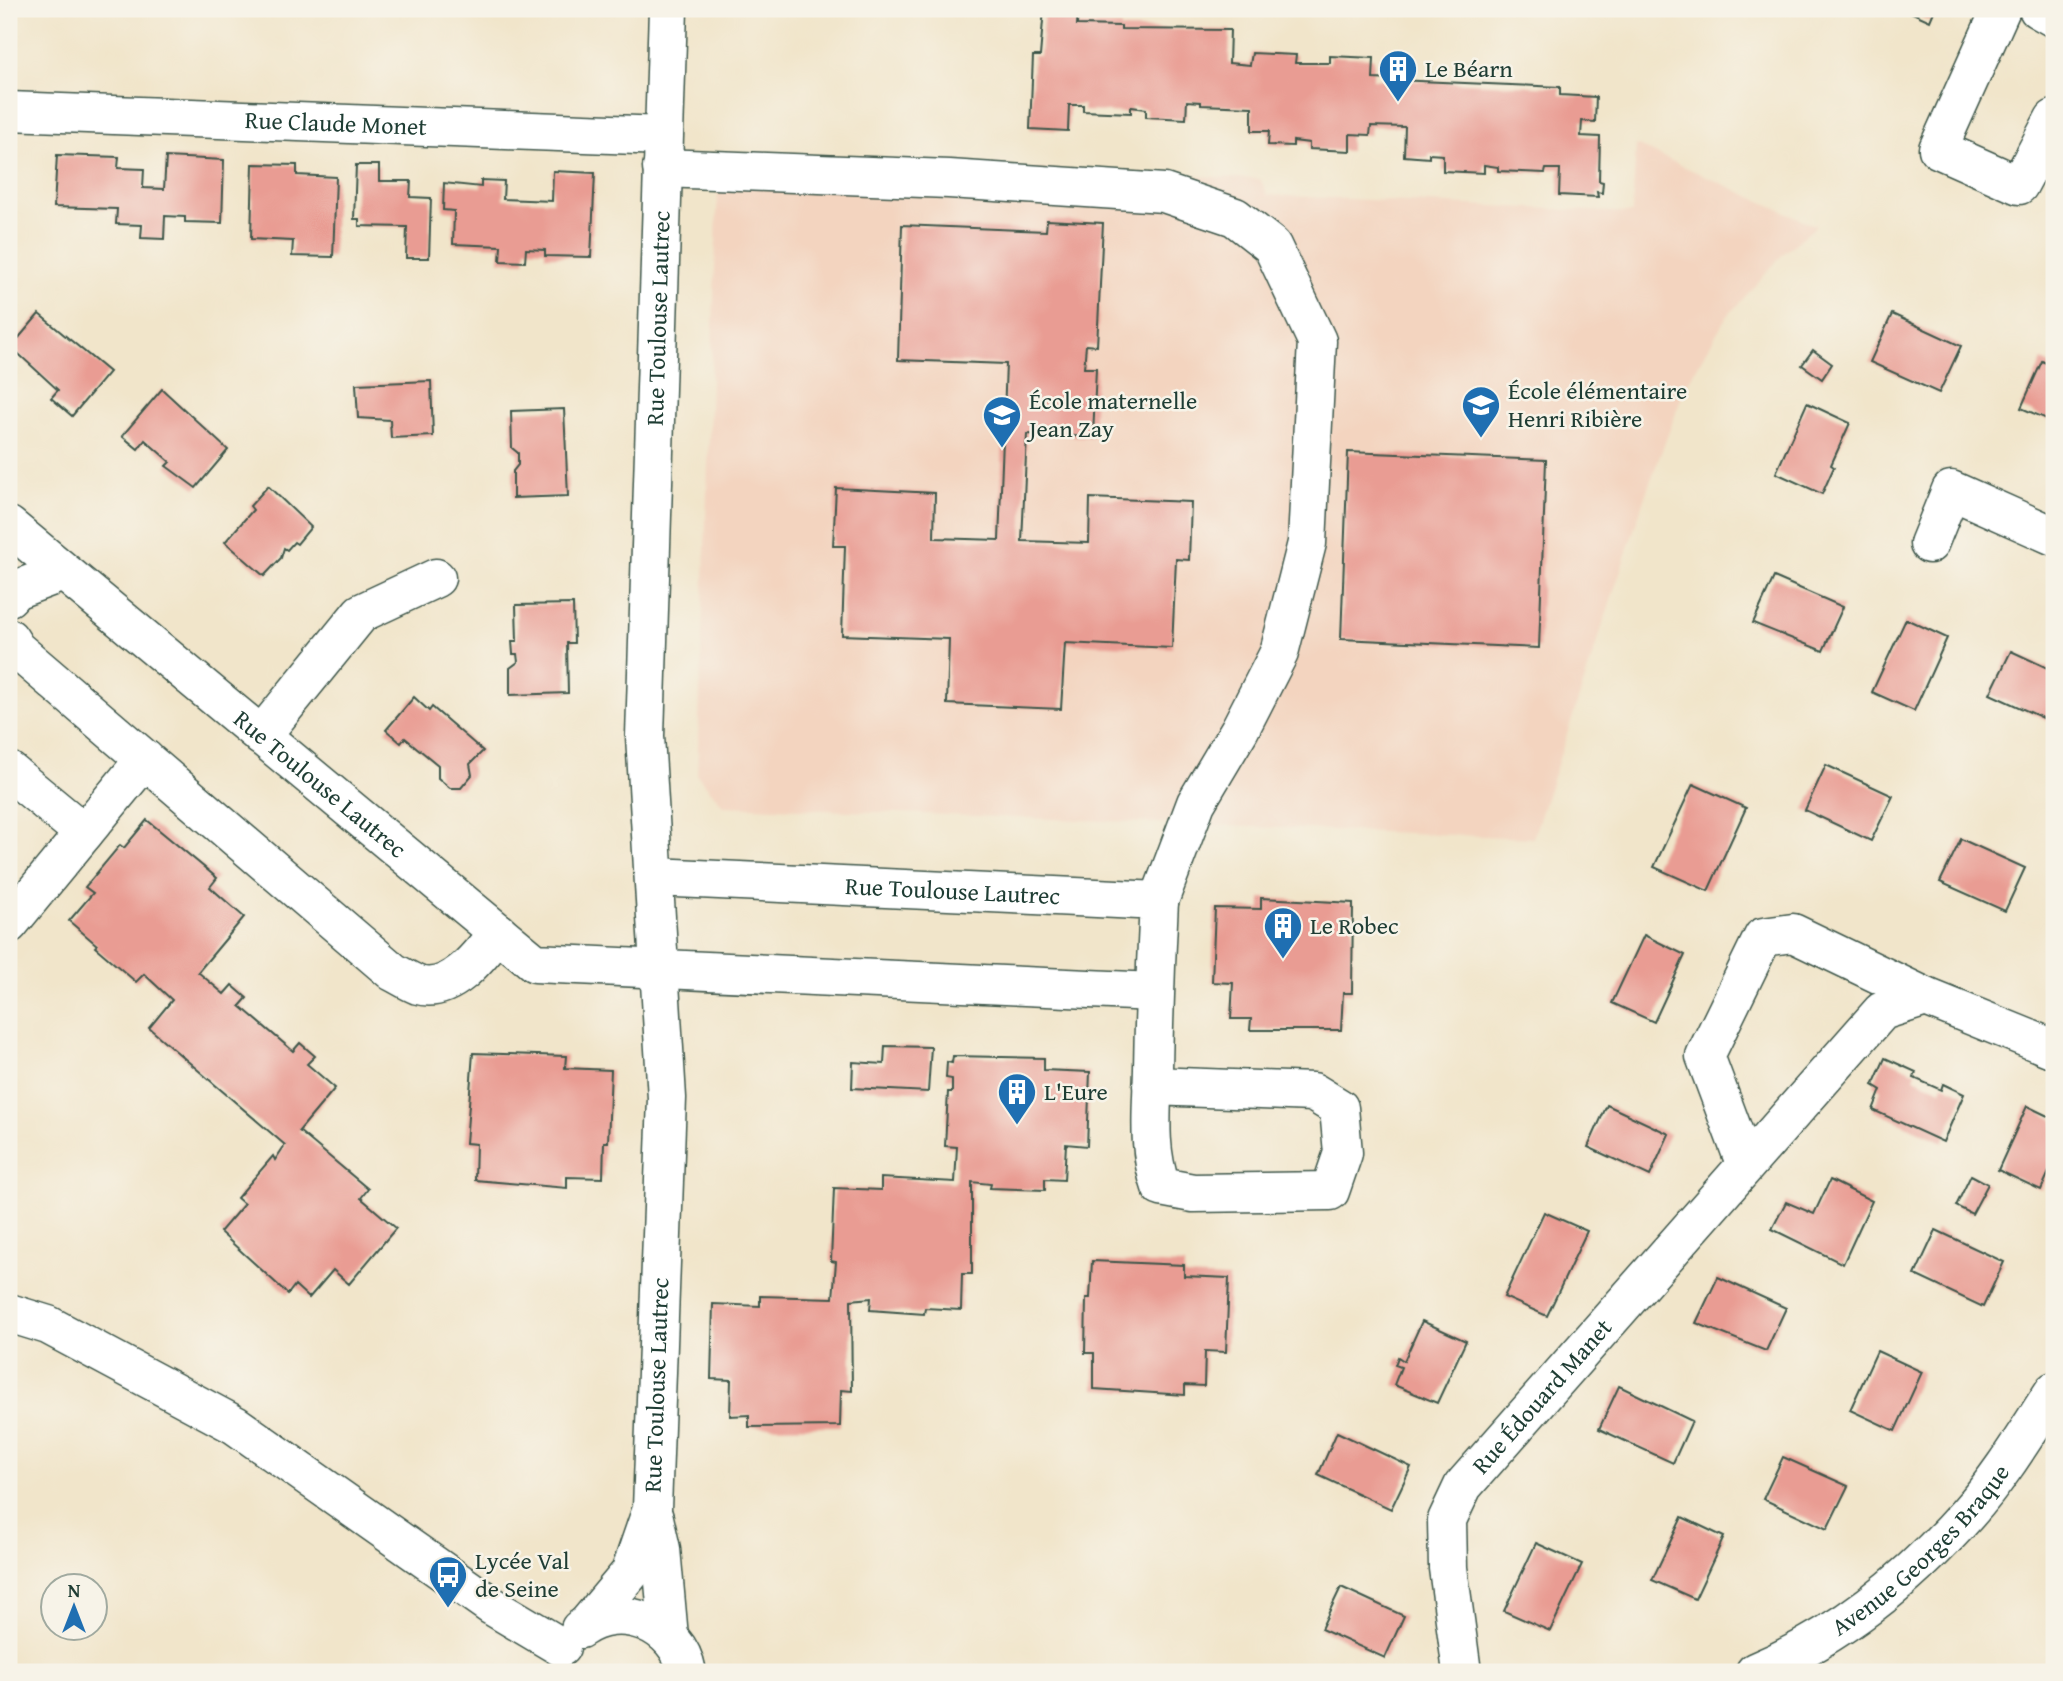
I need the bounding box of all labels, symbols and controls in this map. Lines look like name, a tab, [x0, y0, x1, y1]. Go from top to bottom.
building icon: Le Béarn	[1377, 48, 1419, 103]
place label: Le Béarn	[1425, 51, 1513, 86]
street label: Rue Claude Monet	[244, 102, 428, 144]
street label: Rue Toulouse Lautrec	[637, 210, 679, 426]
place label: École élémentaire Henri Ribière	[1508, 373, 1687, 436]
place label: École maternelle Jean Zay	[1026, 383, 1197, 446]
school or university icon: École élémentaire Henri Ribière	[1460, 384, 1502, 439]
school or university icon: École maternelle Jean Zay	[981, 394, 1023, 449]
street label: Rue Toulouse Lautrec	[226, 702, 414, 866]
street label: Rue Toulouse Lautrec	[844, 868, 1061, 913]
building icon: Le Robec	[1262, 905, 1304, 960]
place label: Le Robec	[1310, 908, 1399, 943]
building icon: L'Eure	[996, 1071, 1038, 1126]
place label: L'Eure	[1044, 1074, 1108, 1109]
street label: Rue Toulouse Lautrec	[635, 1277, 677, 1493]
street label: Rue Édouard Manet	[1463, 1310, 1620, 1481]
street label: Avenue Georges Braque	[1824, 1457, 2018, 1644]
place label: Lycée Val de Seine	[475, 1543, 570, 1606]
bus stop icon: Lycée Val de Seine	[427, 1554, 469, 1609]
north arrow	[38, 1572, 108, 1642]
text: N	[68, 1576, 81, 1604]

